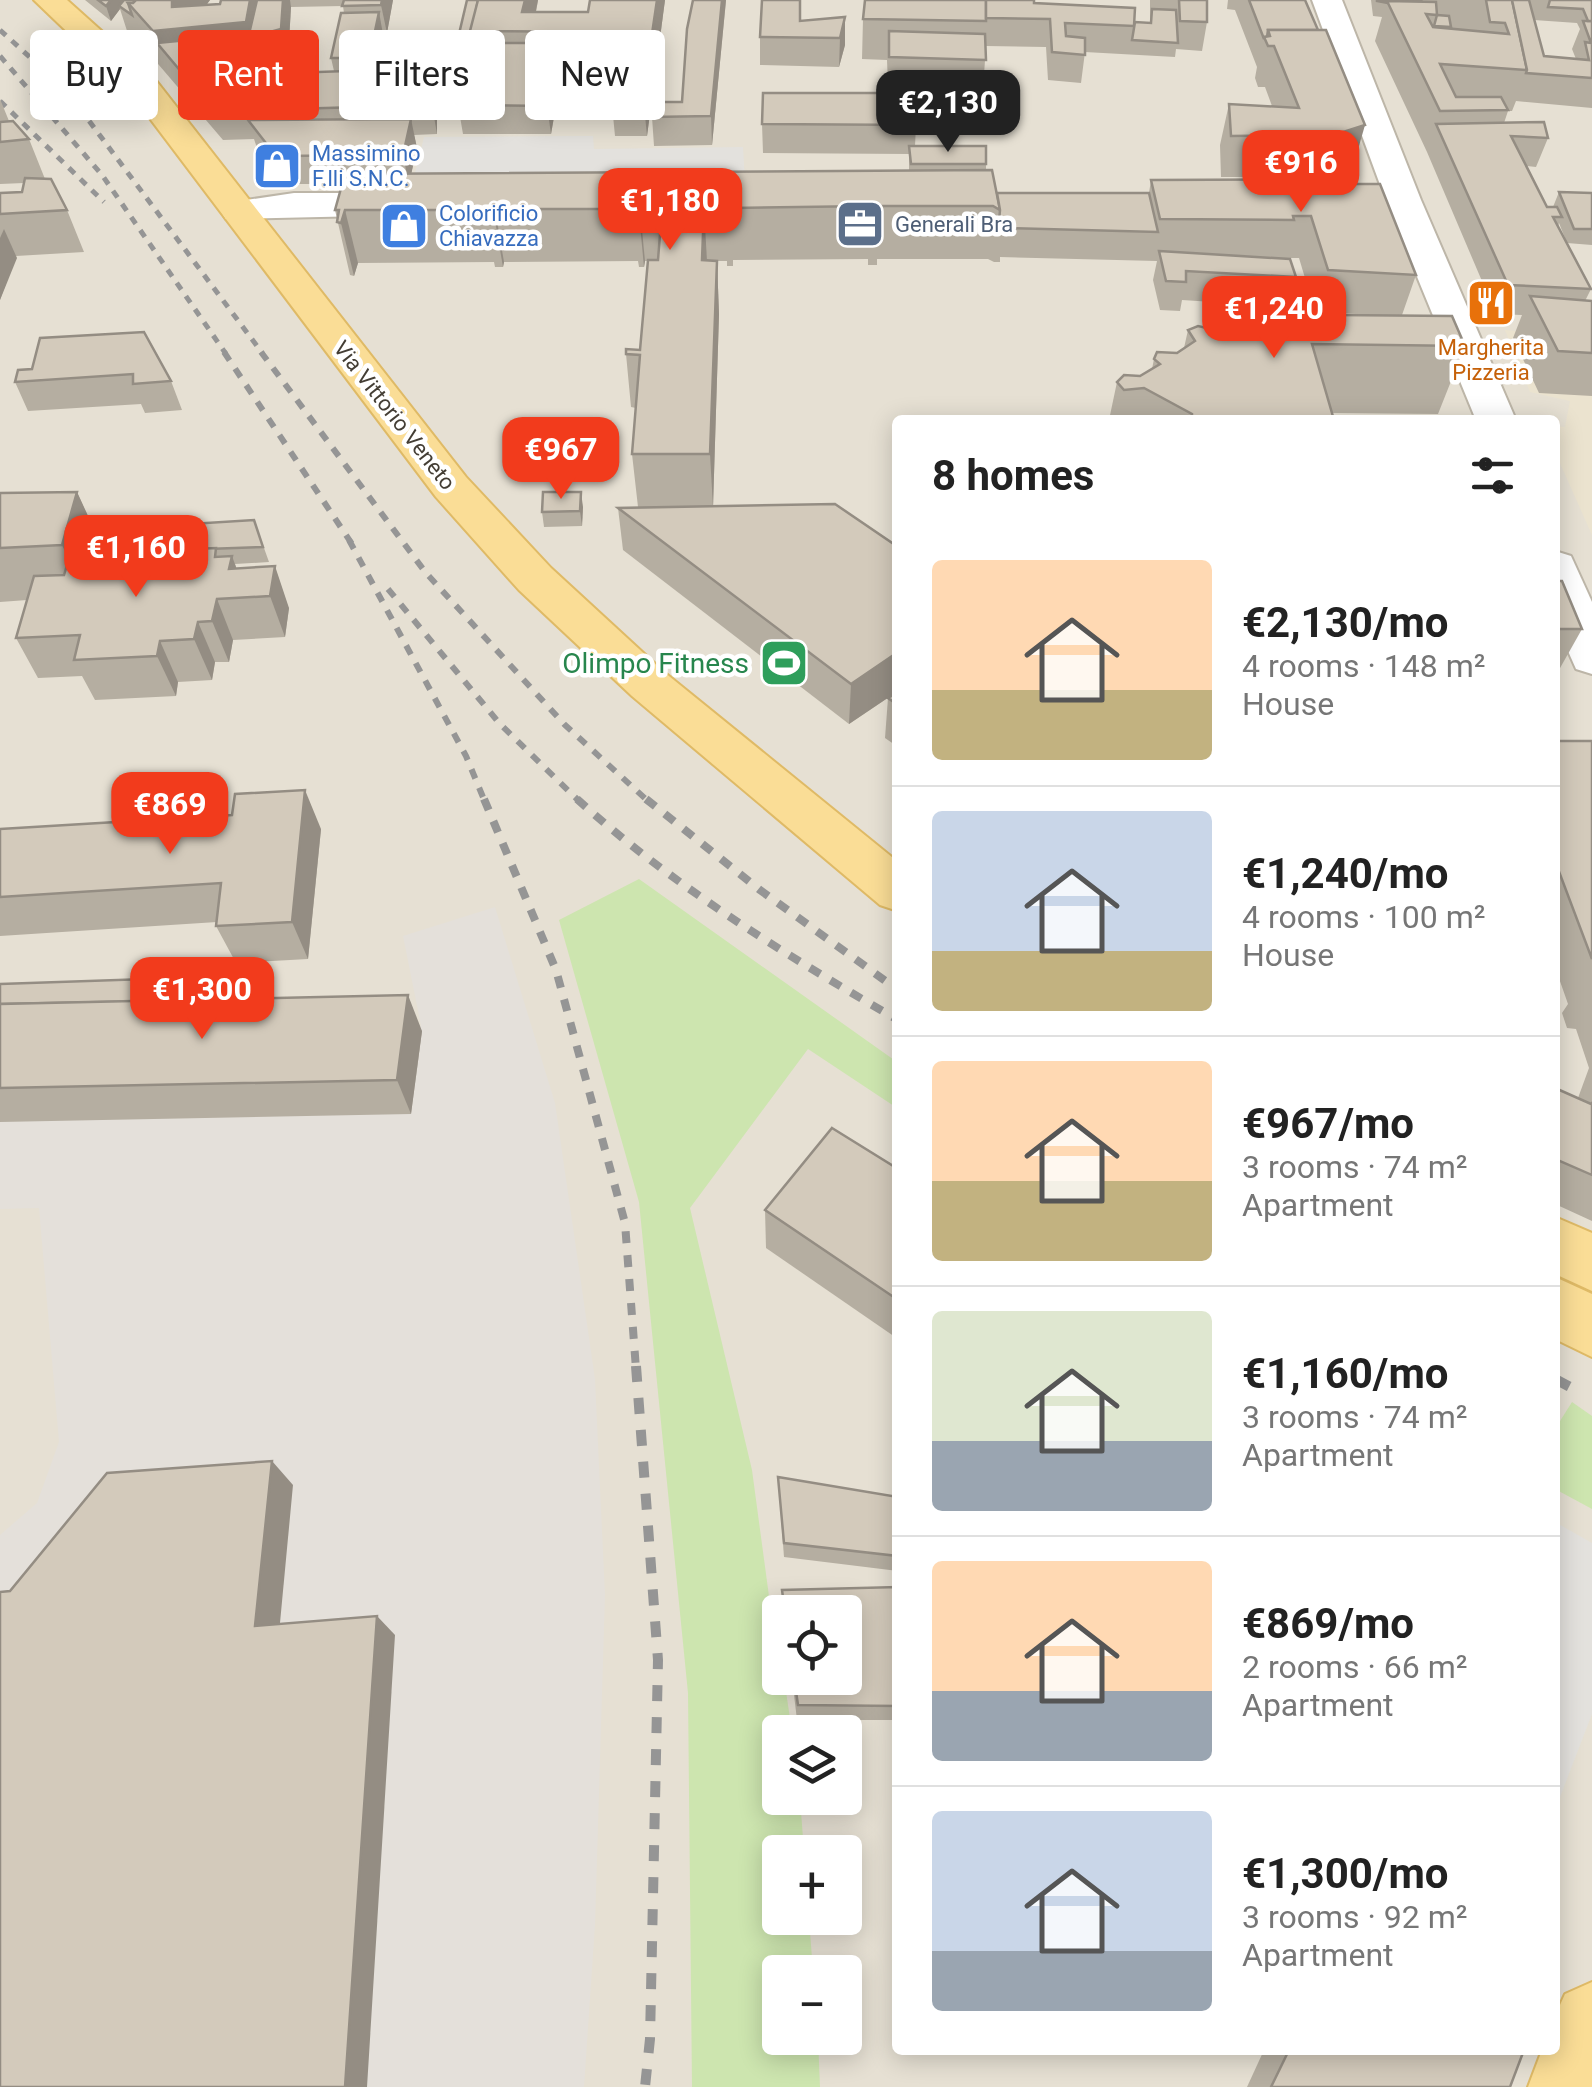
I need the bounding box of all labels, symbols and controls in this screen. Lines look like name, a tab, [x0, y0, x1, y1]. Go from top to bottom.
chip: Buy	[30, 30, 158, 120]
chip: Rent	[178, 30, 319, 120]
chip: Filters	[339, 30, 505, 120]
chip: New	[525, 30, 665, 120]
pin: €2,130	[867, 70, 1029, 155]
text: €2,130	[898, 83, 998, 121]
pin: €916	[1242, 130, 1360, 215]
shop icon: Massimino F.lli S.N.C.	[251, 140, 303, 192]
place label: Massimino F.lli S.N.C.	[312, 141, 421, 191]
text: €916	[1264, 143, 1338, 181]
pin: €1,180	[589, 168, 751, 253]
text: €1,180	[620, 181, 720, 219]
office icon: Generali Bra	[834, 198, 886, 250]
shop icon: Colorificio Chiavazza	[378, 200, 430, 252]
place label: Colorificio Chiavazza	[439, 201, 539, 251]
place label: Generali Bra	[895, 212, 1013, 237]
pin: €1,240	[1193, 276, 1355, 361]
restaurant icon: Margherita Pizzeria	[1465, 277, 1517, 329]
text: €1,240	[1224, 289, 1324, 327]
place label: Margherita Pizzeria	[1438, 335, 1544, 385]
street label: Via Vittorio Veneto	[329, 336, 461, 495]
pin: €967	[502, 417, 620, 502]
text: €967	[524, 430, 598, 468]
icon: filters	[1465, 448, 1520, 503]
text: 8 homes	[932, 451, 1094, 500]
pin: €1,160	[55, 515, 217, 600]
text: €1,160	[86, 528, 186, 566]
text: €2,130/mo	[1242, 598, 1449, 647]
icon: home	[1012, 600, 1132, 720]
sports icon: Olimpo Fitness	[758, 637, 810, 689]
place label: Olimpo Fitness	[562, 647, 749, 680]
text: 4 rooms · 148 m²	[1242, 647, 1485, 685]
text: House	[1242, 685, 1334, 723]
pin: €869	[111, 772, 229, 857]
text: €869	[133, 785, 207, 823]
text: €1,240/mo	[1242, 849, 1449, 898]
icon: home	[1012, 851, 1132, 971]
text: 4 rooms · 100 m²	[1242, 898, 1485, 936]
text: House	[1242, 936, 1334, 974]
pin: €1,300	[121, 957, 283, 1042]
text: €1,300	[152, 970, 252, 1008]
text: €967/mo	[1242, 1099, 1414, 1148]
icon: home	[1012, 1101, 1132, 1221]
text: 3 rooms · 74 m²	[1242, 1148, 1467, 1186]
text: Apartment	[1242, 1186, 1394, 1224]
text: €1,160/mo	[1242, 1349, 1449, 1398]
icon: home	[1012, 1351, 1132, 1471]
text: 3 rooms · 74 m²	[1242, 1398, 1467, 1436]
text: Apartment	[1242, 1436, 1394, 1474]
map controls	[762, 1595, 862, 2055]
button: locate	[762, 1595, 862, 1695]
text: €869/mo	[1242, 1599, 1414, 1648]
icon: home	[1012, 1601, 1132, 1721]
text: 2 rooms · 66 m²	[1242, 1648, 1467, 1686]
text: Apartment	[1242, 1686, 1394, 1724]
button: layers	[762, 1715, 862, 1815]
button: +	[762, 1835, 862, 1935]
text: €1,300/mo	[1242, 1849, 1449, 1898]
icon: home	[1012, 1851, 1132, 1971]
text: 3 rooms · 92 m²	[1242, 1898, 1467, 1936]
text: Apartment	[1242, 1936, 1394, 1974]
button: −	[762, 1955, 862, 2055]

